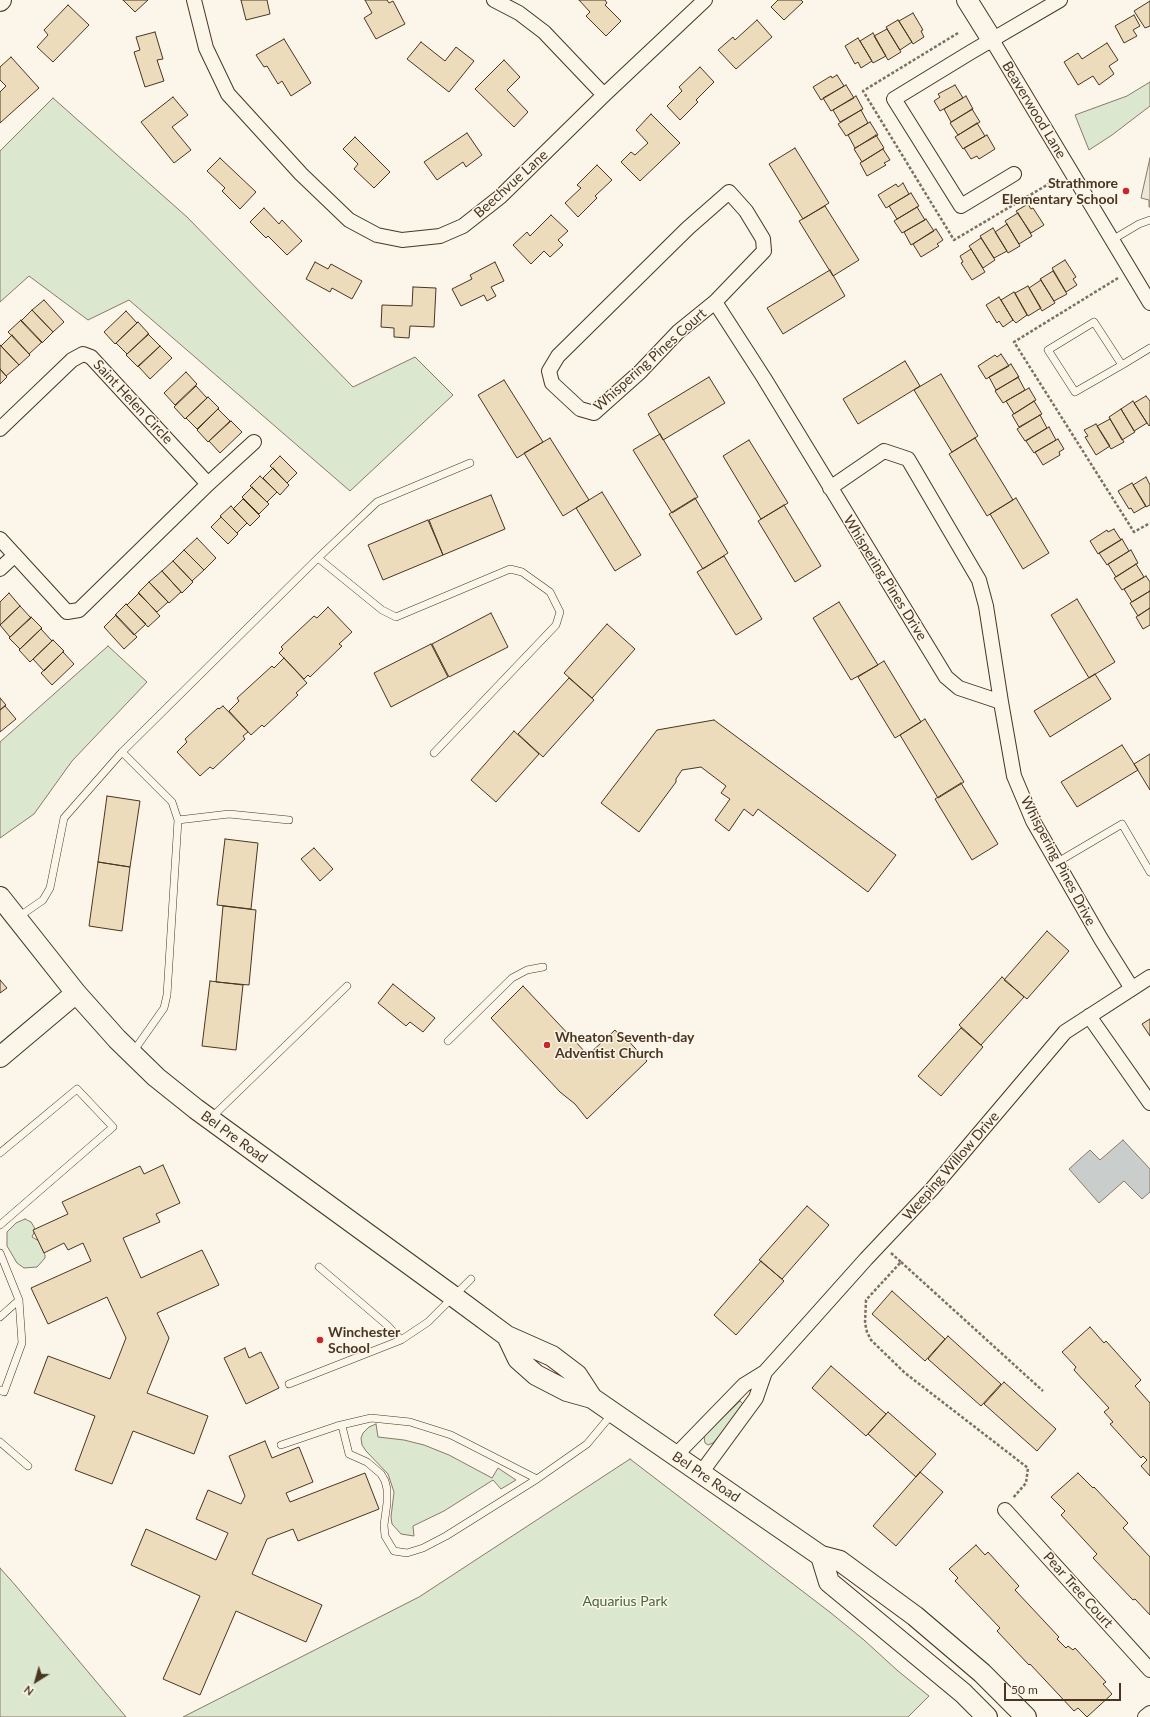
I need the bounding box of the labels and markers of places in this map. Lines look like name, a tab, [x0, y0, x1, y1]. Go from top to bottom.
place label: Strathmore Elementary School	[1002, 175, 1118, 208]
marker: Strathmore Elementary School	[1121, 186, 1131, 196]
place label: Wheaton Seventh-day Adventist Church	[555, 1029, 694, 1062]
marker: Wheaton Seventh-day Adventist Church	[542, 1040, 552, 1050]
place label: Winchester School	[328, 1324, 400, 1356]
marker: Winchester School	[315, 1335, 325, 1345]

